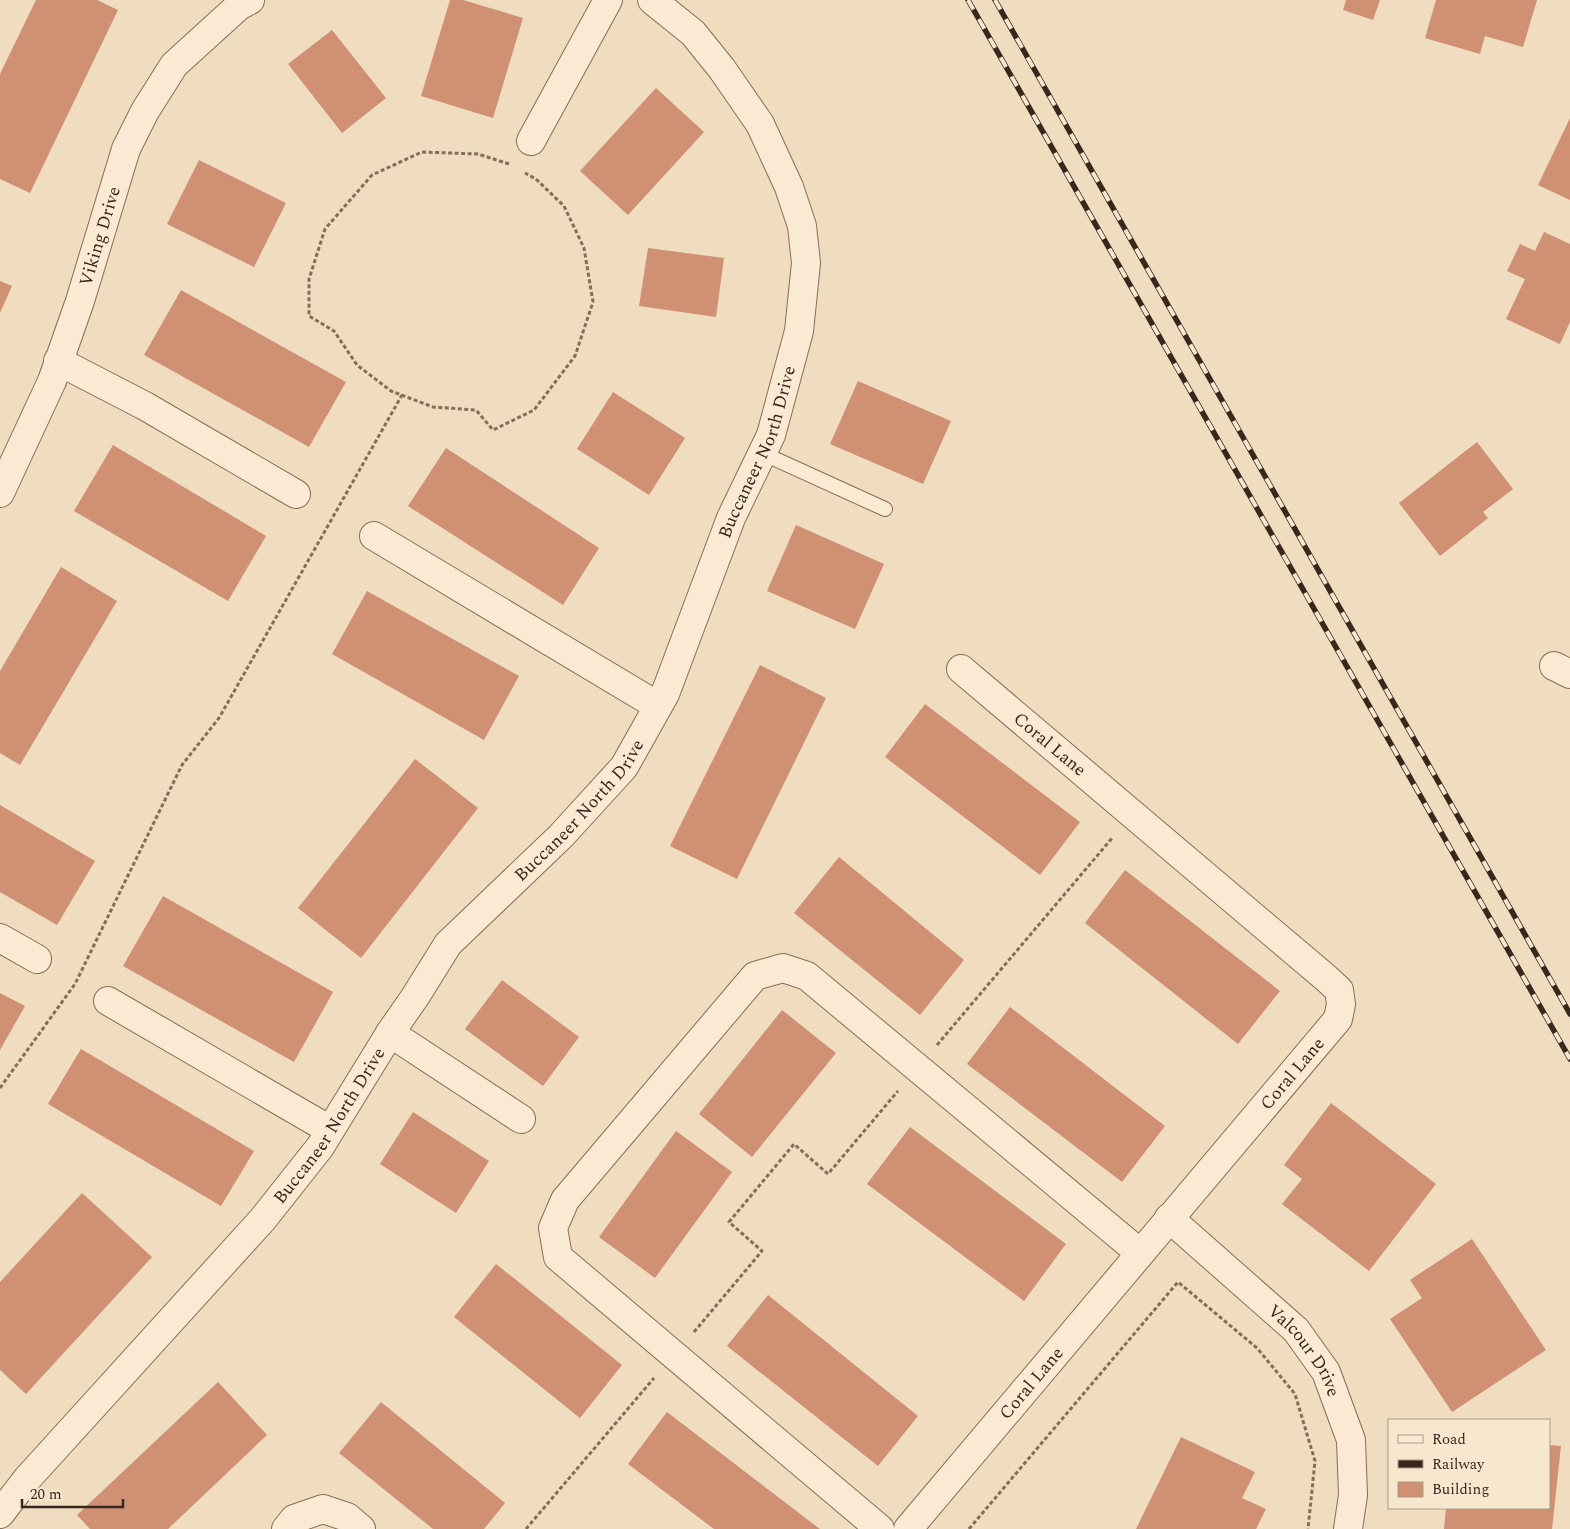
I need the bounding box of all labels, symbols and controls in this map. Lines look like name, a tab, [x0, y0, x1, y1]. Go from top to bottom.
street label: Viking Drive	[72, 183, 128, 290]
street label: Buccaneer North Drive	[712, 363, 803, 542]
street label: Coral Lane	[1007, 706, 1092, 783]
street label: Buccaneer North Drive	[508, 734, 651, 888]
street label: Coral Lane	[1254, 1031, 1331, 1116]
street label: Buccaneer North Drive	[267, 1042, 392, 1210]
street label: Valcour Drive	[1261, 1298, 1347, 1401]
street label: Coral Lane	[993, 1341, 1070, 1426]
legend	[1388, 1419, 1550, 1509]
text: Road	[1432, 1428, 1466, 1451]
text: Railway	[1432, 1453, 1485, 1476]
scale bar	[22, 1476, 124, 1508]
text: Building	[1432, 1478, 1489, 1501]
text: 20 m	[30, 1483, 62, 1506]

